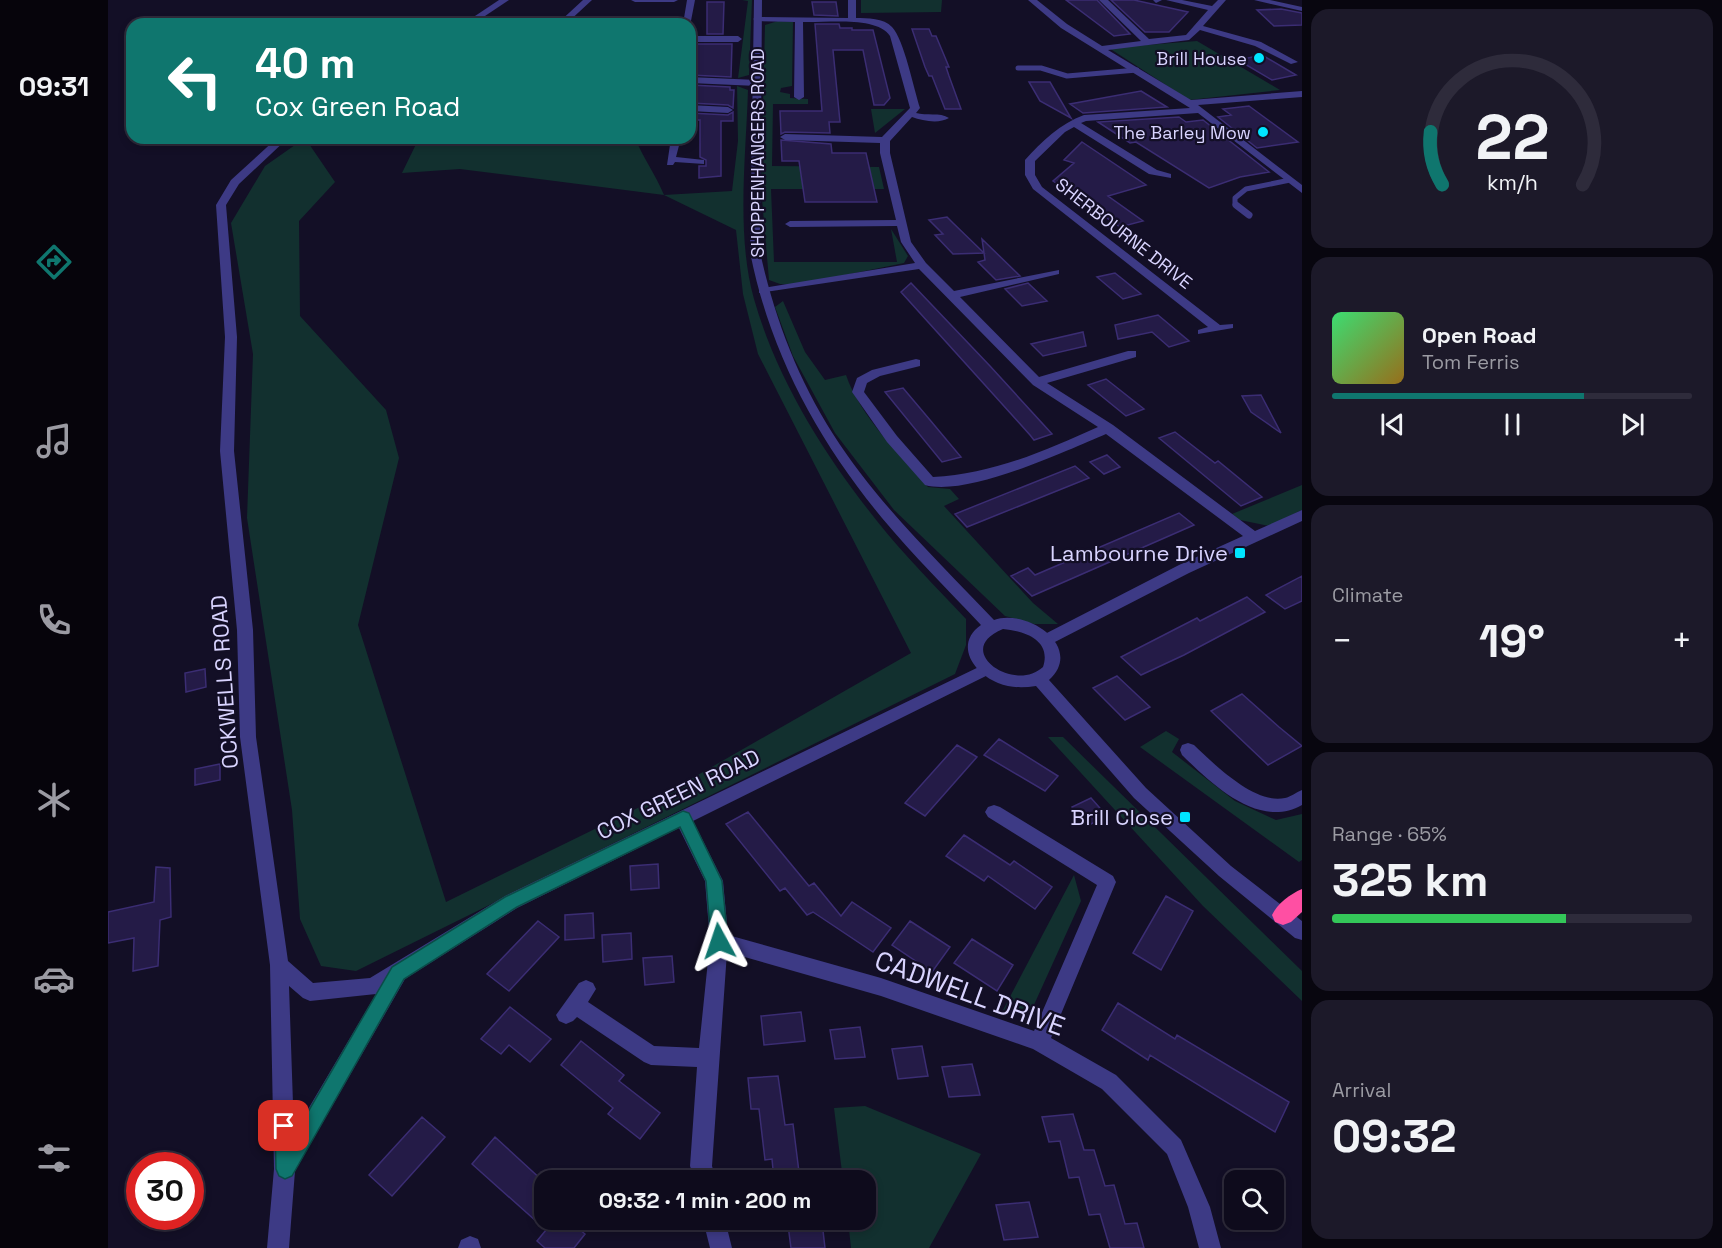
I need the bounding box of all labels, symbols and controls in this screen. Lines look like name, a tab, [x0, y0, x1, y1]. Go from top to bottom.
text: 40 m	[255, 37, 355, 90]
icon: left	[156, 42, 234, 120]
place label: Brill House	[1156, 47, 1247, 70]
street label: SHOPPENHANGERS ROAD	[746, 48, 769, 258]
marker: Brill House	[1252, 51, 1266, 65]
text: 09:31	[19, 69, 89, 104]
text: Cox Green Road	[255, 89, 460, 124]
text: 22	[1475, 99, 1549, 178]
place label: The Barley Mow	[1113, 121, 1251, 144]
marker: The Barley Mow	[1256, 125, 1270, 139]
text: km/h	[1486, 170, 1538, 197]
street label: SHERBOURNE DRIVE	[1051, 172, 1197, 294]
icon: directions	[33, 241, 75, 283]
text: Open Road	[1422, 321, 1537, 349]
text: Tom Ferris	[1422, 349, 1520, 375]
icon: previous	[1376, 408, 1409, 441]
icon: pause	[1496, 408, 1529, 441]
icon: next	[1616, 408, 1649, 441]
icon: music	[33, 420, 75, 462]
place label: Lambourne Drive	[1050, 539, 1228, 567]
marker: Lambourne Drive	[1233, 546, 1247, 560]
text: Climate	[1332, 582, 1403, 608]
street label: OCKWELLS ROAD	[204, 594, 244, 770]
icon: phone	[33, 599, 75, 641]
text: 19°	[1479, 613, 1545, 670]
text: −	[1332, 620, 1352, 662]
text: +	[1672, 620, 1692, 662]
street label: COX GREEN ROAD	[592, 742, 764, 846]
icon: climate	[33, 779, 75, 821]
place label: Brill Close	[1071, 803, 1173, 831]
marker: Brill Close	[1178, 810, 1192, 824]
text: Range · 65%	[1332, 821, 1447, 847]
text: 325 km	[1332, 852, 1488, 909]
position arrow	[687, 909, 751, 973]
street label: CADWELL DRIVE	[870, 942, 1070, 1044]
icon: car	[33, 958, 75, 1000]
text: Arrival	[1332, 1077, 1391, 1103]
pin	[258, 1100, 309, 1151]
text: 09:32	[1332, 1108, 1456, 1165]
icon: arrive	[267, 1109, 300, 1142]
icon: filters	[33, 1137, 75, 1179]
speed limit sign: 30	[126, 1152, 204, 1230]
map controls	[1224, 1170, 1284, 1230]
button: search	[1224, 1170, 1284, 1230]
text: 09:32 · 1 min · 200 m	[599, 1186, 811, 1214]

